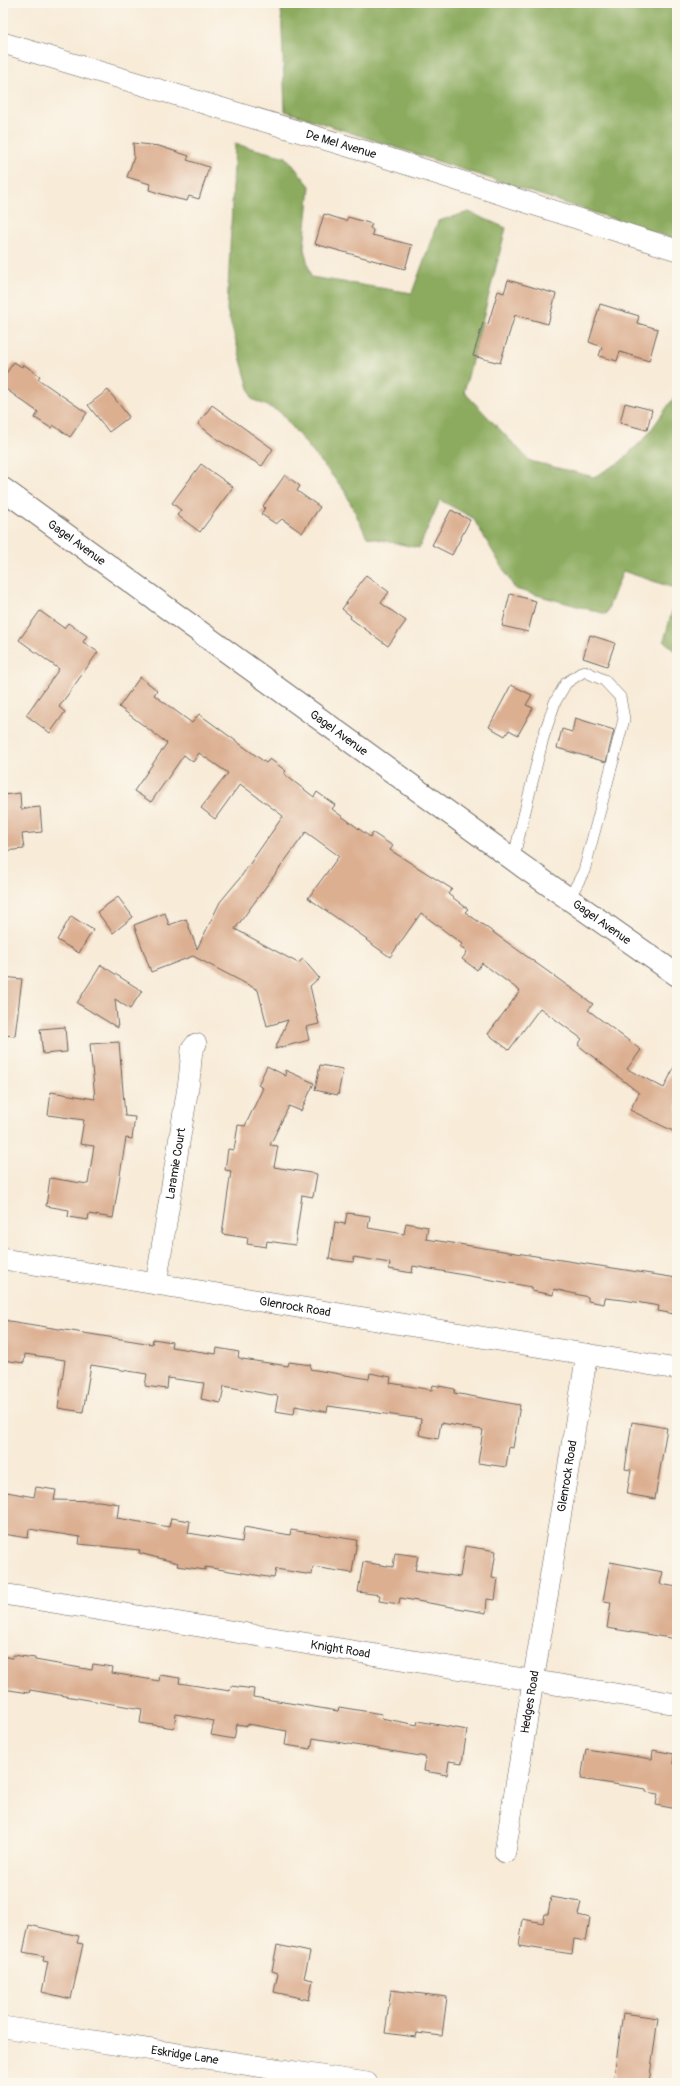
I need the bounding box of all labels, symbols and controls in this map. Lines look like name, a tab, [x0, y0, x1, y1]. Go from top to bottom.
street label: De Mel Avenue	[304, 127, 378, 162]
street label: Gagel Avenue	[45, 516, 109, 569]
street label: Gagel Avenue	[307, 707, 371, 759]
street label: Gagel Avenue	[570, 896, 634, 948]
street label: Laramie Court	[162, 1126, 189, 1201]
street label: Glenrock Road	[258, 1293, 332, 1320]
street label: Glenrock Road	[554, 1439, 580, 1513]
street label: Knight Road	[310, 1637, 372, 1661]
street label: Hedges Road	[517, 1669, 542, 1735]
street label: Eskridge Lane	[150, 2042, 220, 2068]

